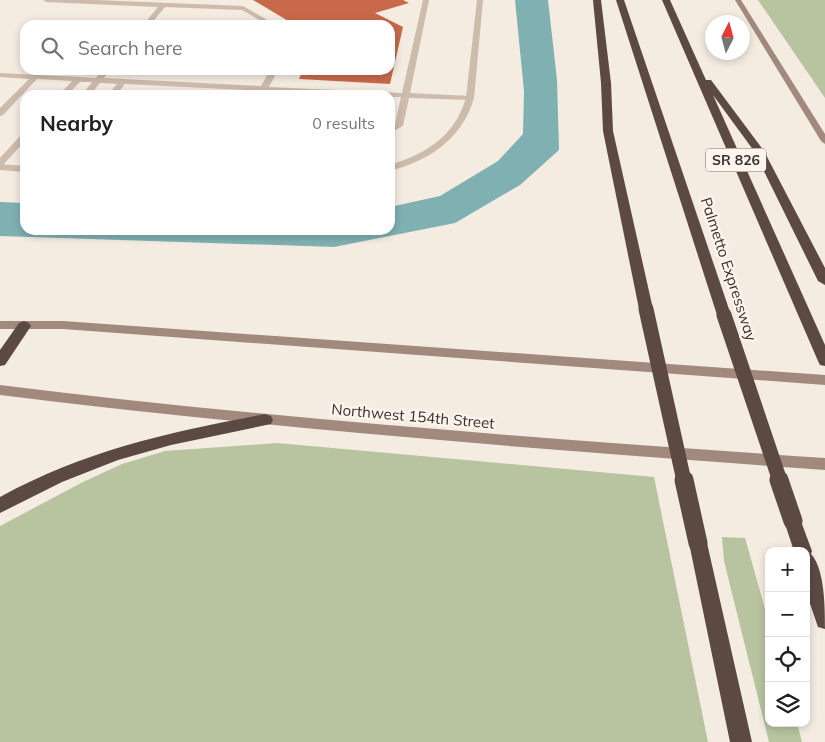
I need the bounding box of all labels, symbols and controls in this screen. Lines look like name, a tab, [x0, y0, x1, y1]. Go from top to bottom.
north arrow	[705, 15, 750, 60]
search box	[20, 20, 395, 75]
icon: search	[38, 34, 66, 62]
text: Search here	[78, 36, 182, 60]
text: Nearby	[40, 110, 113, 136]
text: 0 results	[312, 113, 375, 133]
road number: SR 826	[706, 148, 766, 172]
street label: Palmetto Expressway	[697, 195, 761, 343]
street label: Northwest 154th Street	[331, 399, 495, 433]
map controls	[765, 547, 810, 727]
button: +	[765, 547, 810, 592]
button: −	[765, 592, 810, 637]
button: locate	[765, 637, 810, 682]
button: layers	[765, 682, 810, 727]

